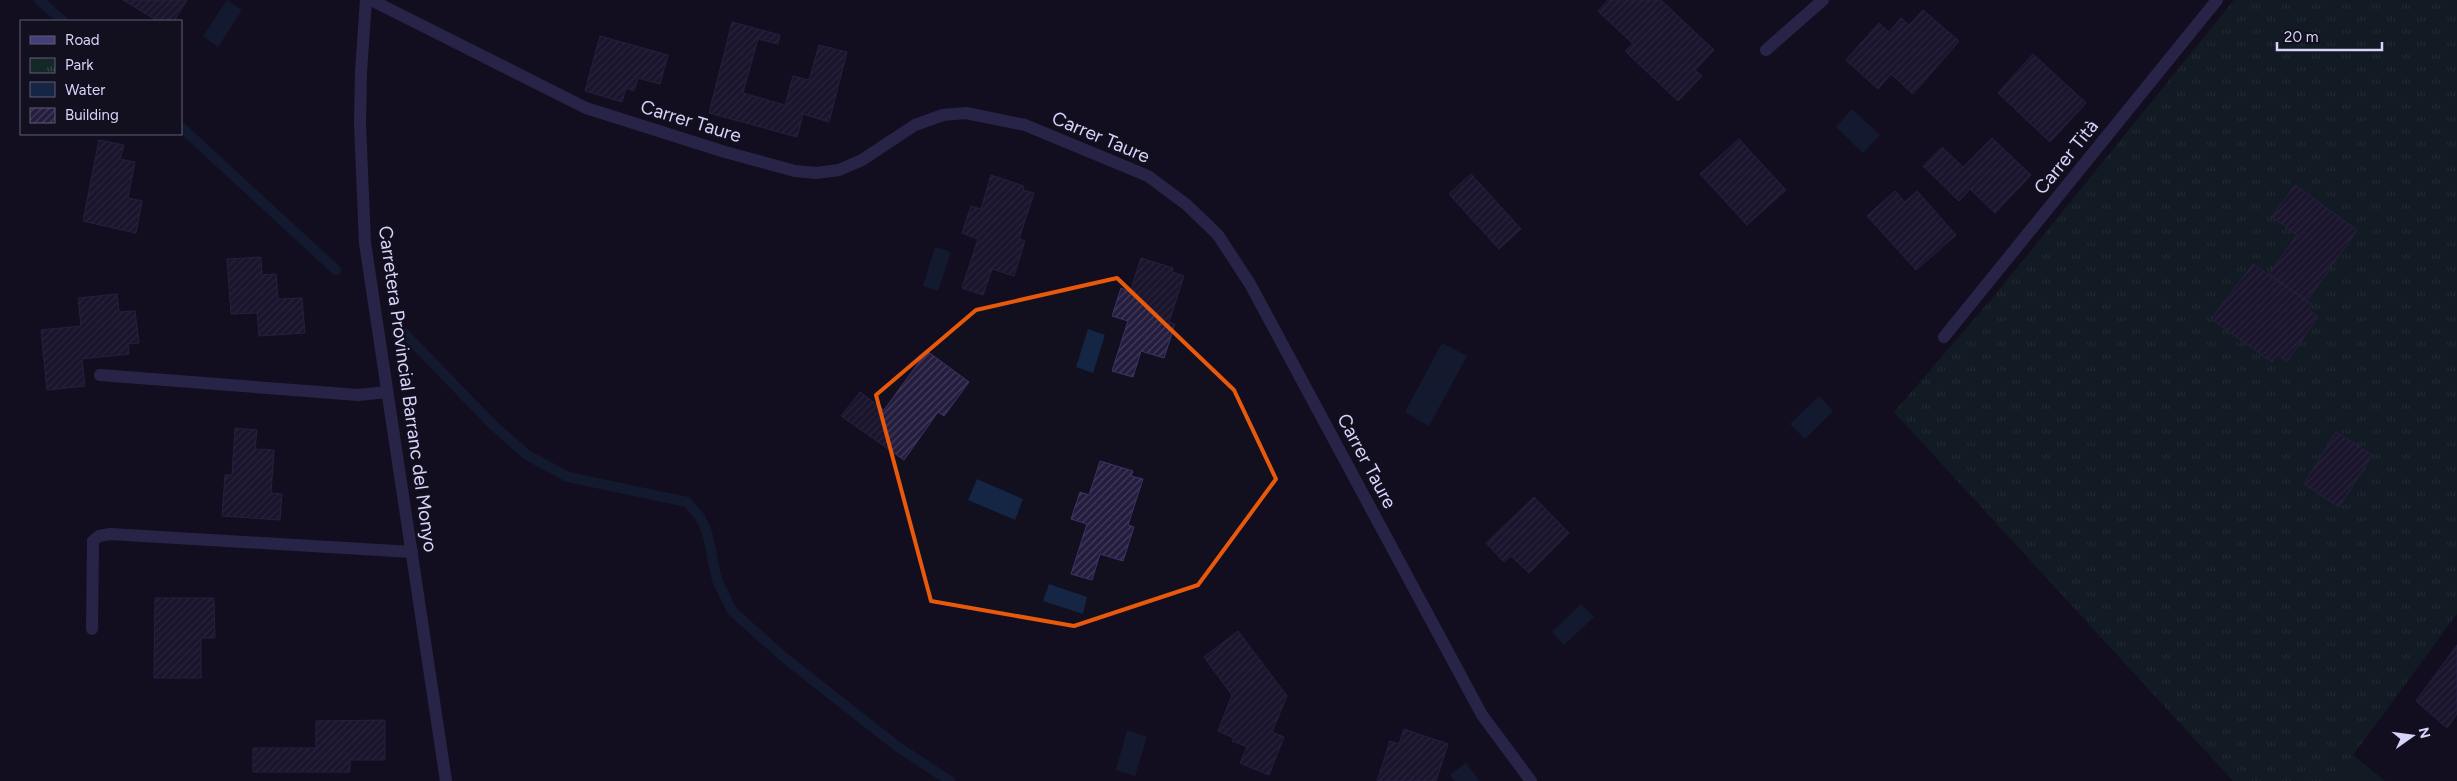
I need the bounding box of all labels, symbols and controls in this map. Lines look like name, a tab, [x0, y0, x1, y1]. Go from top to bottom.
legend	[20, 20, 182, 135]
scale bar	[2277, 20, 2382, 52]
text: 20 m	[2284, 28, 2318, 46]
text: Road	[65, 31, 100, 49]
text: Park	[65, 56, 94, 74]
text: Water	[65, 81, 105, 99]
street label: Carrer Taure	[638, 95, 744, 147]
text: Building	[65, 106, 119, 124]
street label: Carrer Taure	[1049, 106, 1153, 168]
street label: Carrer Tità	[2029, 115, 2103, 199]
street label: Carretera Provincial Barranc del Monyo	[374, 224, 442, 554]
street label: Carrer Taure	[1332, 410, 1402, 512]
north arrow	[2387, 711, 2437, 761]
text: N	[2415, 726, 2434, 740]

